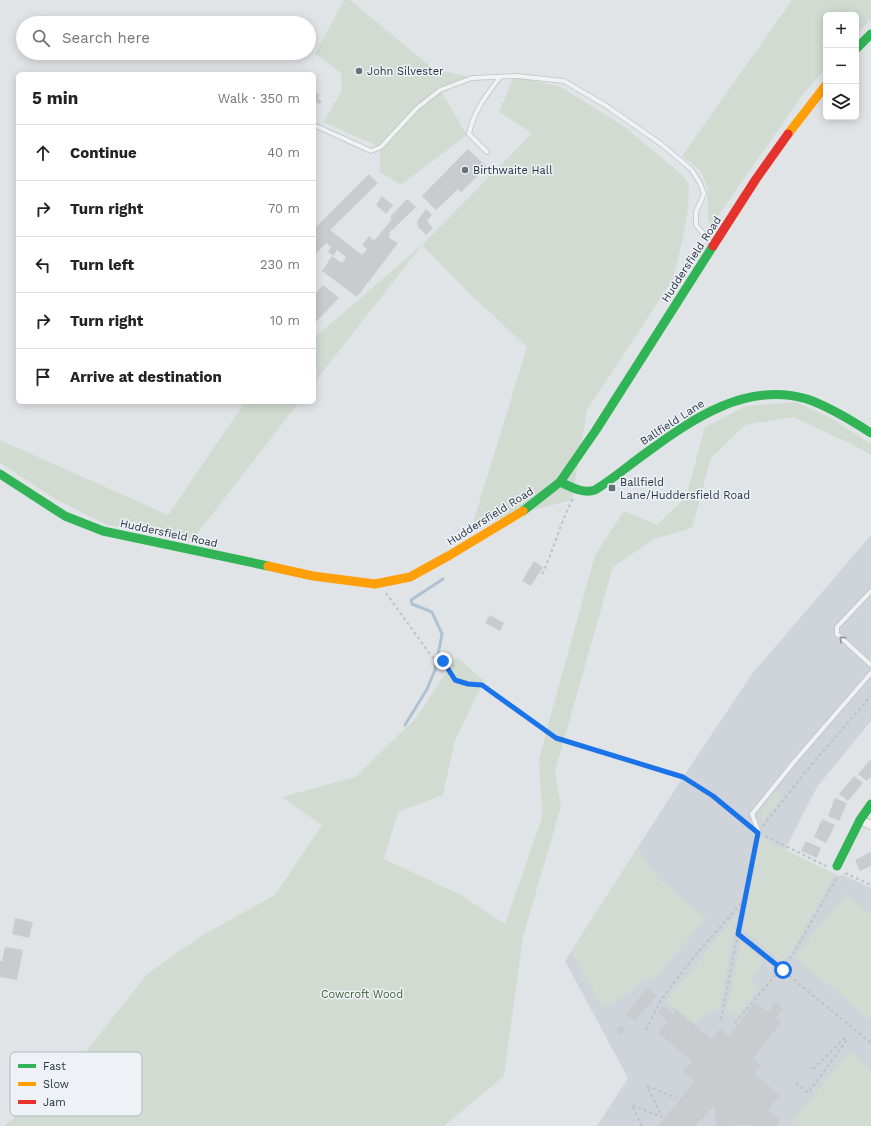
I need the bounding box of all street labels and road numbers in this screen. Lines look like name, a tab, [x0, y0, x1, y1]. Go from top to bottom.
street label: Huddersfield Road	[659, 214, 724, 305]
street label: Ballfield Lane	[638, 397, 707, 448]
street label: Huddersfield Road	[445, 485, 536, 548]
street label: Huddersfield Road	[119, 517, 219, 550]

